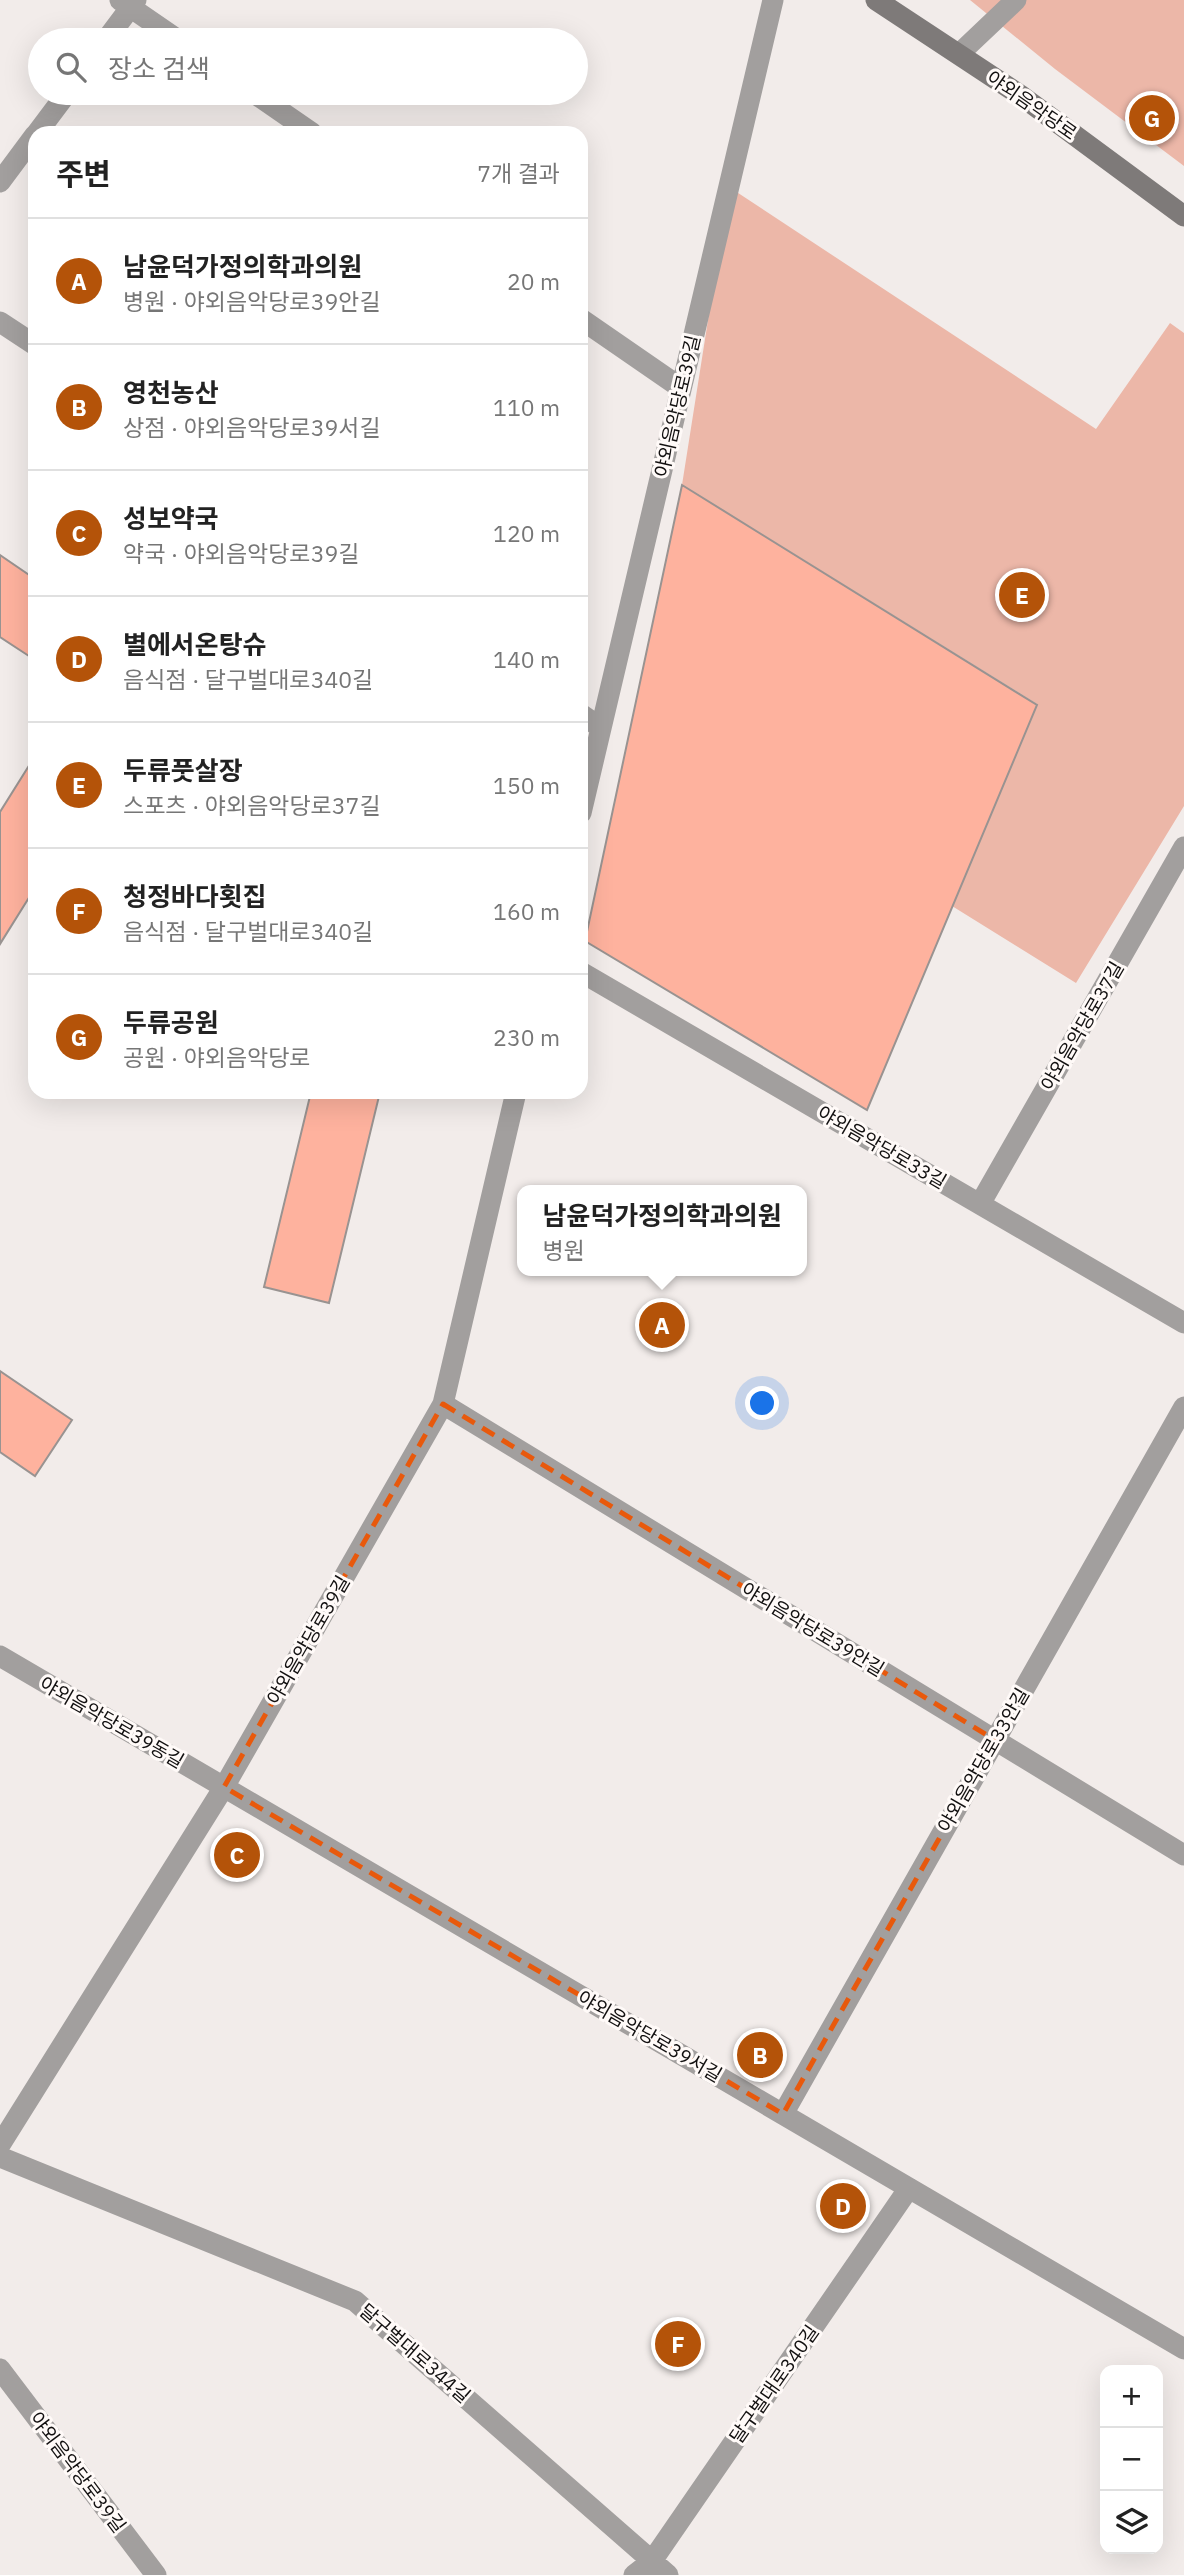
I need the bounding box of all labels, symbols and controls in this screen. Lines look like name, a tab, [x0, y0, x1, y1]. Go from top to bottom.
search box	[28, 28, 588, 105]
icon: search	[52, 48, 90, 86]
text: 장소 검색	[108, 51, 210, 85]
street label: 야외음악당로	[982, 65, 1082, 145]
pin: G	[1129, 92, 1175, 144]
text: 주변	[56, 154, 111, 193]
text: 7개 결과	[477, 158, 560, 188]
text: 남윤덕가정의학과의원	[123, 249, 362, 283]
text: A	[71, 266, 87, 296]
text: 20 m	[507, 266, 560, 296]
text: 병원 · 야외음악당로39안길	[123, 286, 381, 316]
street label: 야외음악당로39길	[649, 333, 705, 479]
text: 영천농산	[123, 375, 219, 409]
text: B	[71, 392, 87, 422]
text: 110 m	[493, 392, 560, 422]
text: 상점 · 야외음악당로39서길	[123, 412, 381, 442]
text: 성보약국	[123, 501, 219, 535]
text: C	[72, 518, 86, 548]
text: 120 m	[493, 518, 560, 548]
text: 약국 · 야외음악당로39길	[123, 538, 359, 568]
pin: E	[999, 569, 1045, 621]
text: 별에서온탕슈	[123, 627, 267, 661]
text: D	[71, 644, 87, 674]
text: 140 m	[493, 644, 560, 674]
text: 음식점 · 달구벌대로340길	[123, 664, 373, 694]
text: 두류풋살장	[123, 753, 243, 787]
text: E	[72, 770, 86, 800]
text: 150 m	[493, 770, 560, 800]
text: 스포츠 · 야외음악당로37길	[123, 790, 381, 820]
text: 청정바다횟집	[123, 879, 267, 913]
text: F	[72, 896, 86, 926]
text: 160 m	[493, 896, 560, 926]
text: 음식점 · 달구벌대로340길	[123, 916, 373, 946]
street label: 야외음악당로37길	[1035, 957, 1129, 1095]
text: 두류공원	[123, 1005, 219, 1039]
text: G	[71, 1022, 87, 1052]
text: 230 m	[493, 1022, 560, 1052]
text: 공원 · 야외음악당로	[123, 1042, 311, 1072]
street label: 야외음악당로33길	[813, 1100, 951, 1194]
popup	[517, 1185, 807, 1276]
text: 남윤덕가정의학과의원	[542, 1198, 782, 1232]
text: 병원	[542, 1235, 585, 1265]
pin: A	[639, 1299, 685, 1351]
your location	[745, 1386, 779, 1420]
street label: 야외음악당로39길	[261, 1571, 355, 1709]
street label: 야외음악당로39안길	[737, 1577, 889, 1681]
street label: 야외음악당로39동길	[36, 1671, 188, 1773]
street label: 야외음악당로33안길	[932, 1684, 1034, 1836]
pin: C	[214, 1829, 260, 1881]
street label: 야외음악당로39서길	[574, 1985, 726, 2087]
pin: B	[737, 2029, 783, 2081]
pin: D	[820, 2180, 866, 2232]
street label: 달구벌대로344길	[355, 2298, 475, 2408]
pin: F	[655, 2318, 701, 2370]
street label: 달구벌대로340길	[724, 2320, 824, 2448]
map controls	[1100, 2365, 1163, 2554]
button: +	[1100, 2365, 1163, 2428]
street label: 야외음악당로39길	[25, 2407, 131, 2537]
button: −	[1100, 2428, 1163, 2491]
button: layers	[1100, 2491, 1163, 2554]

